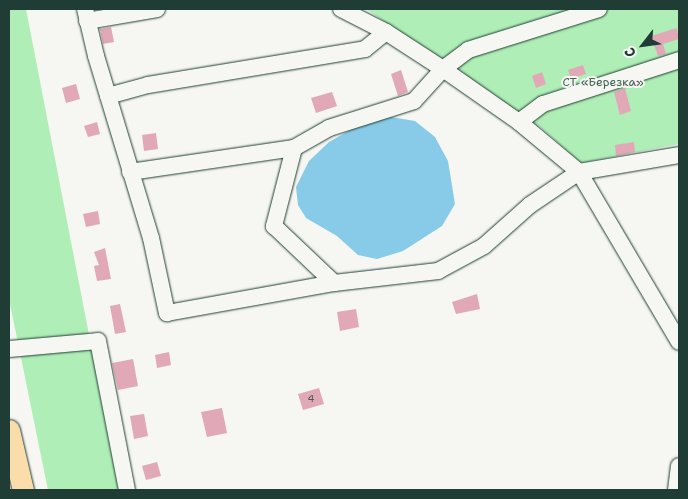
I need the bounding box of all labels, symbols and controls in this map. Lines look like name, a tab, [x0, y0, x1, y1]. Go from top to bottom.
north arrow	[618, 20, 668, 70]
text: С	[620, 44, 640, 61]
park label: СТ «Березка»	[562, 76, 644, 90]
house number: 4	[308, 393, 314, 405]

